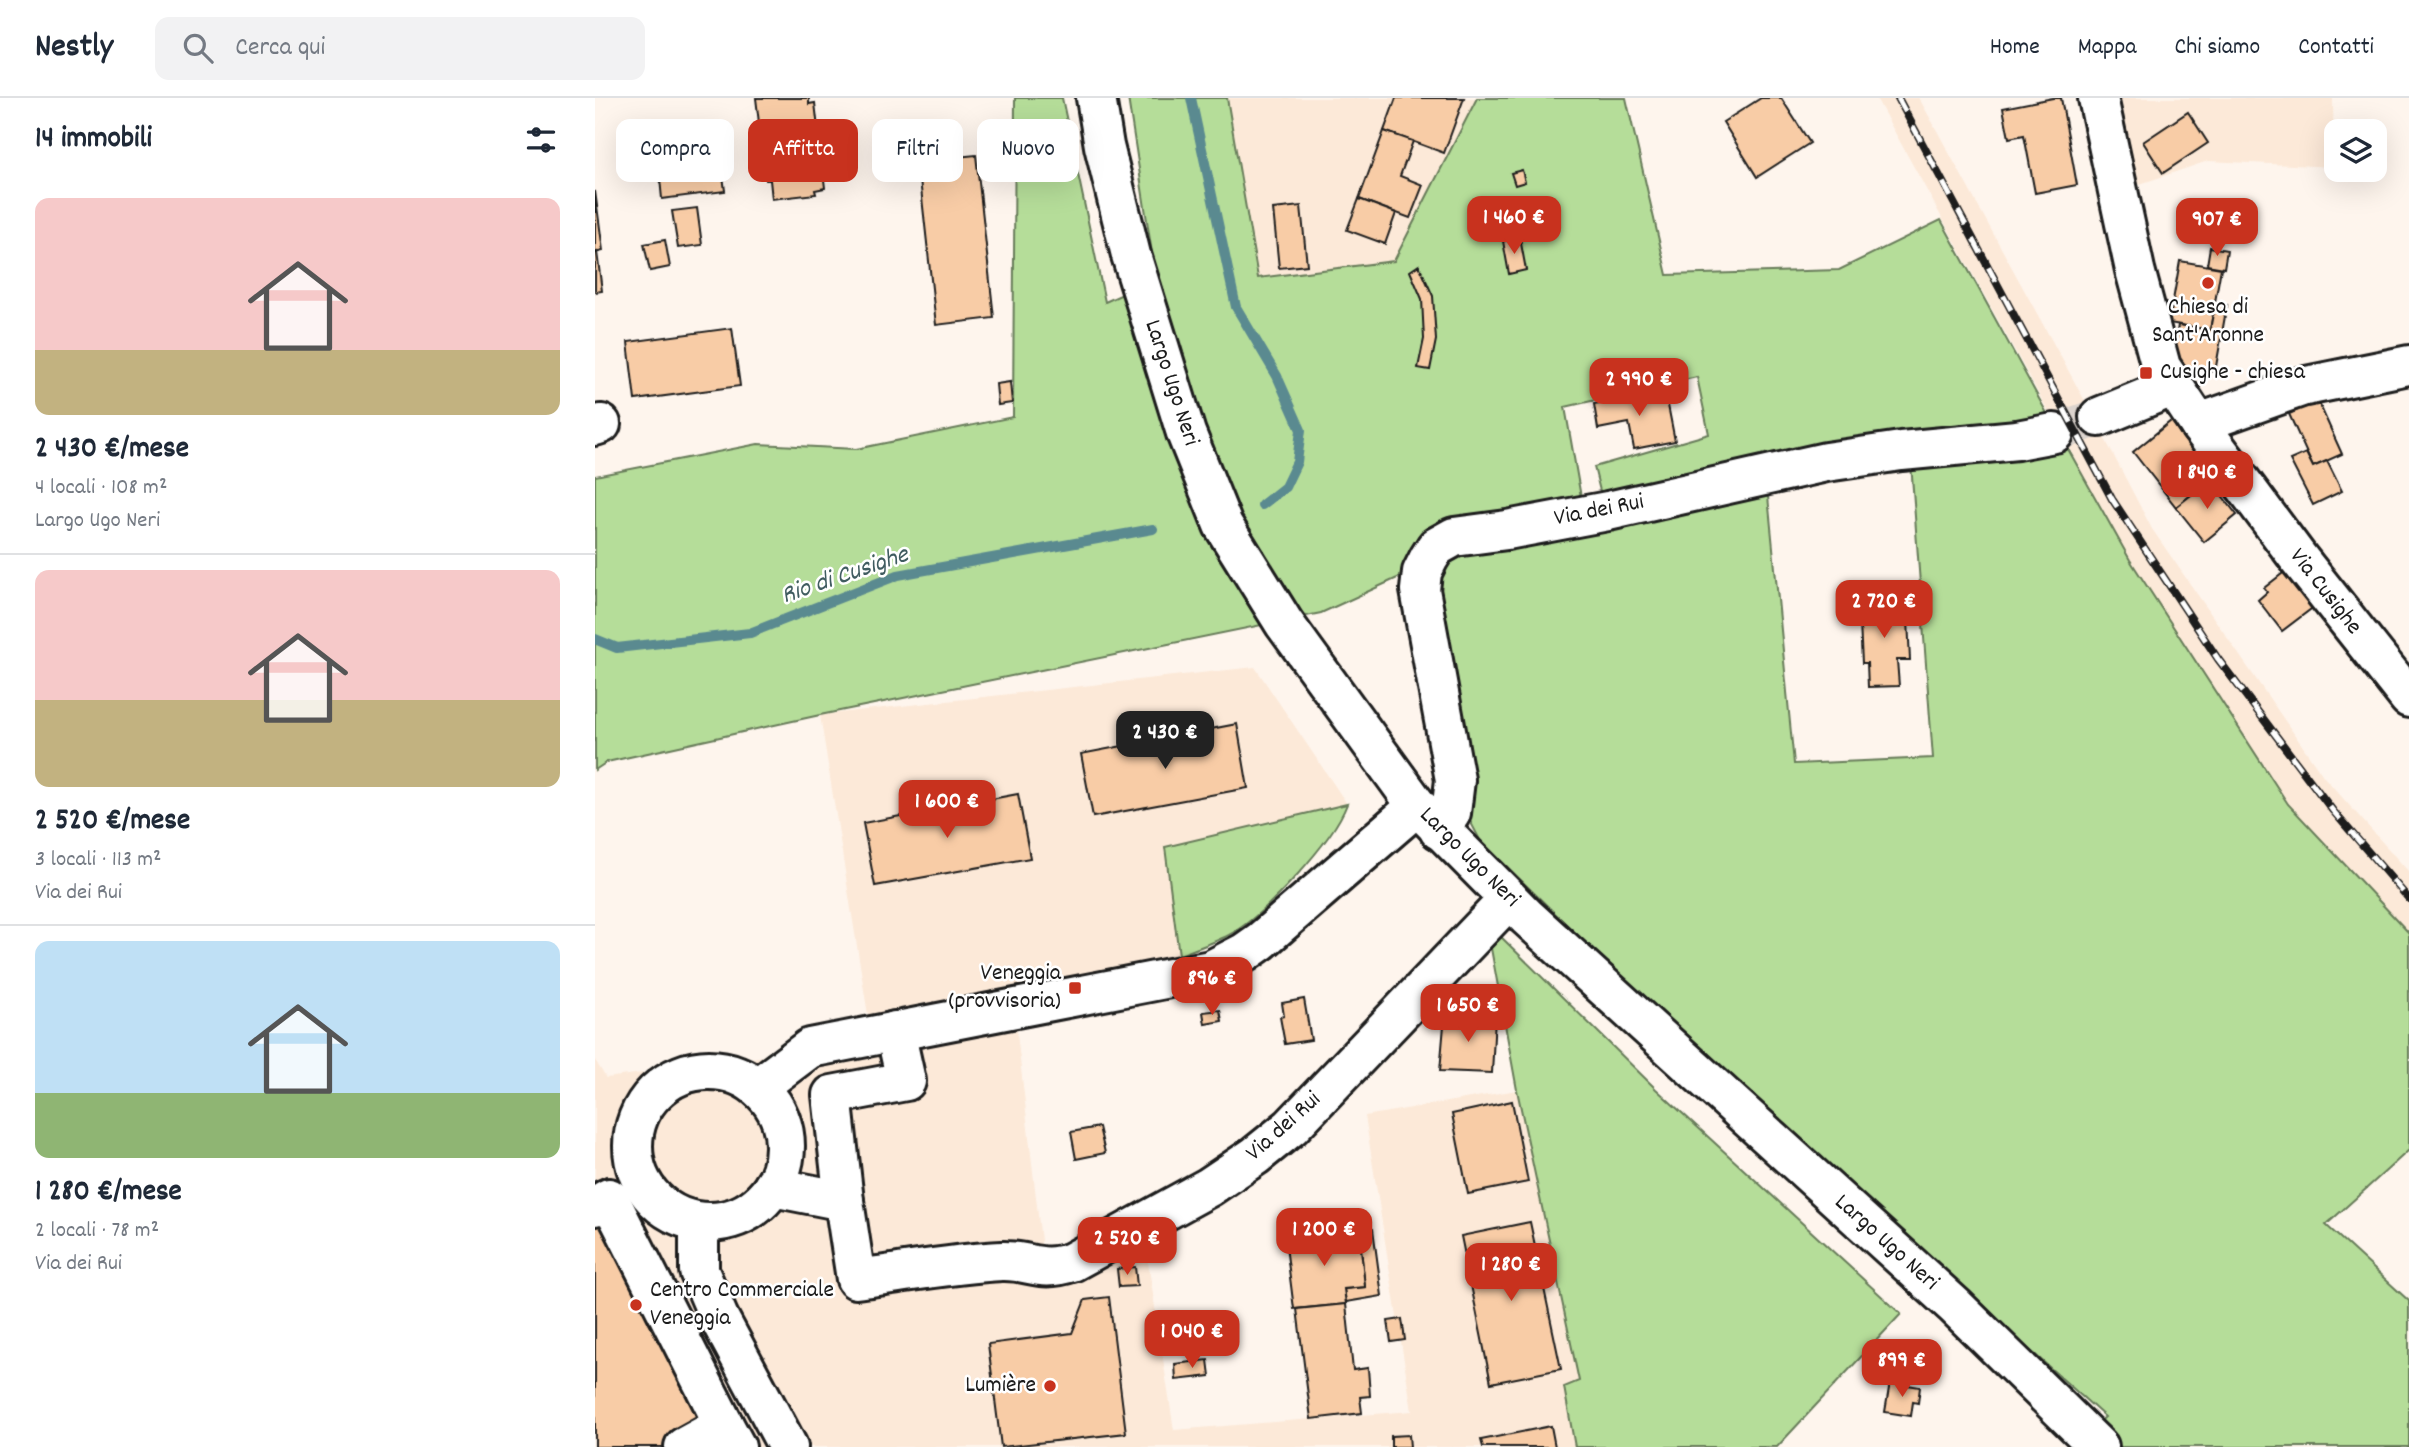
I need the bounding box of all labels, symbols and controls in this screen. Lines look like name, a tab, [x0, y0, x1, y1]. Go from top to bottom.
search box	[155, 17, 645, 80]
text: Nestly	[35, 25, 113, 72]
icon: search	[179, 29, 217, 67]
text: Cerca qui	[235, 30, 325, 67]
text: Home	[1990, 31, 2040, 65]
text: Mappa	[2078, 31, 2137, 65]
text: Chi siamo	[2175, 31, 2260, 65]
text: Contatti	[2298, 31, 2374, 65]
text: 14 immobili	[35, 119, 152, 162]
chip: Compra	[616, 119, 734, 182]
chip: Affitta	[748, 119, 858, 182]
chip: Filtri	[872, 119, 963, 182]
chip: Nuovo	[977, 119, 1079, 182]
map controls	[2324, 119, 2387, 182]
button: layers	[2324, 119, 2387, 182]
icon: filters	[522, 121, 560, 159]
pin: 1 460 €	[1449, 197, 1579, 256]
pin: 907 €	[2168, 198, 2266, 258]
text: 1 460 €	[1483, 202, 1545, 235]
text: 907 €	[2192, 204, 2242, 237]
icon: home	[235, 243, 361, 369]
marker: Chiesa di Sant'Aronne	[2200, 275, 2216, 291]
place label: Chiesa di Sant'Aronne	[2152, 291, 2264, 353]
street label: Largo Ugo Neri	[1135, 316, 1207, 450]
place label: Cusighe - chiesa	[2160, 356, 2306, 390]
pin: 2 990 €	[1574, 358, 1704, 418]
text: 2 990 €	[1605, 364, 1673, 397]
marker: Cusighe - chiesa	[2138, 365, 2154, 381]
text: 2 430 €/mese	[35, 429, 189, 472]
pin: 1 840 €	[2142, 452, 2272, 511]
text: 1 840 €	[2177, 457, 2237, 490]
text: 4 locali · 108 m²	[35, 472, 167, 505]
street label: Via dei Rui	[1551, 486, 1647, 536]
text: Largo Ugo Neri	[35, 505, 160, 538]
water label: Rio di Cusighe	[776, 536, 915, 615]
street label: Via Cusighe	[2280, 542, 2370, 642]
pin: 2 720 €	[1819, 580, 1949, 640]
text: 2 720 €	[1852, 586, 1916, 619]
icon: home	[235, 615, 361, 741]
pin: 2 430 €	[1100, 712, 1230, 771]
text: 2 430 €	[1132, 717, 1198, 750]
pin: 1 600 €	[882, 780, 1012, 840]
text: 1 600 €	[915, 786, 979, 819]
street label: Largo Ugo Neri	[1411, 800, 1527, 916]
text: 2 520 €/mese	[35, 801, 190, 844]
text: 3 locali · 113 m²	[35, 844, 161, 877]
text: Via dei Rui	[35, 877, 122, 910]
place label: Veneggia (provvisoria)	[949, 957, 1062, 1019]
pin: 896 €	[1163, 958, 1261, 1017]
text: 896 €	[1187, 963, 1237, 996]
marker: Veneggia (provvisoria)	[1067, 980, 1083, 996]
pin: 1 650 €	[1403, 984, 1533, 1044]
icon: home	[235, 986, 361, 1112]
text: 1 650 €	[1437, 990, 1499, 1023]
street label: Via dei Rui	[1239, 1084, 1329, 1170]
text: 1 280 €/mese	[35, 1172, 182, 1215]
street label: Largo Ugo Neri	[1826, 1187, 1946, 1299]
pin: 1 200 €	[1259, 1208, 1389, 1268]
text: 1 200 €	[1292, 1214, 1356, 1247]
text: 2 locali · 78 m²	[35, 1215, 159, 1248]
pin: 2 520 €	[1062, 1218, 1192, 1277]
text: 2 520 €	[1094, 1223, 1160, 1256]
pin: 1 280 €	[1446, 1244, 1576, 1303]
text: Via dei Rui	[35, 1248, 122, 1281]
text: 1 280 €	[1481, 1249, 1541, 1282]
place label: Centro Commerciale Veneggia	[650, 1274, 834, 1336]
marker: Centro Commerciale Veneggia	[628, 1297, 644, 1313]
pin: 1 040 €	[1127, 1310, 1257, 1370]
text: 1 040 €	[1160, 1316, 1224, 1349]
pin: 899 €	[1853, 1340, 1951, 1399]
text: 899 €	[1878, 1345, 1926, 1378]
place label: Lumière	[965, 1369, 1036, 1403]
marker: Lumière	[1042, 1378, 1058, 1394]

